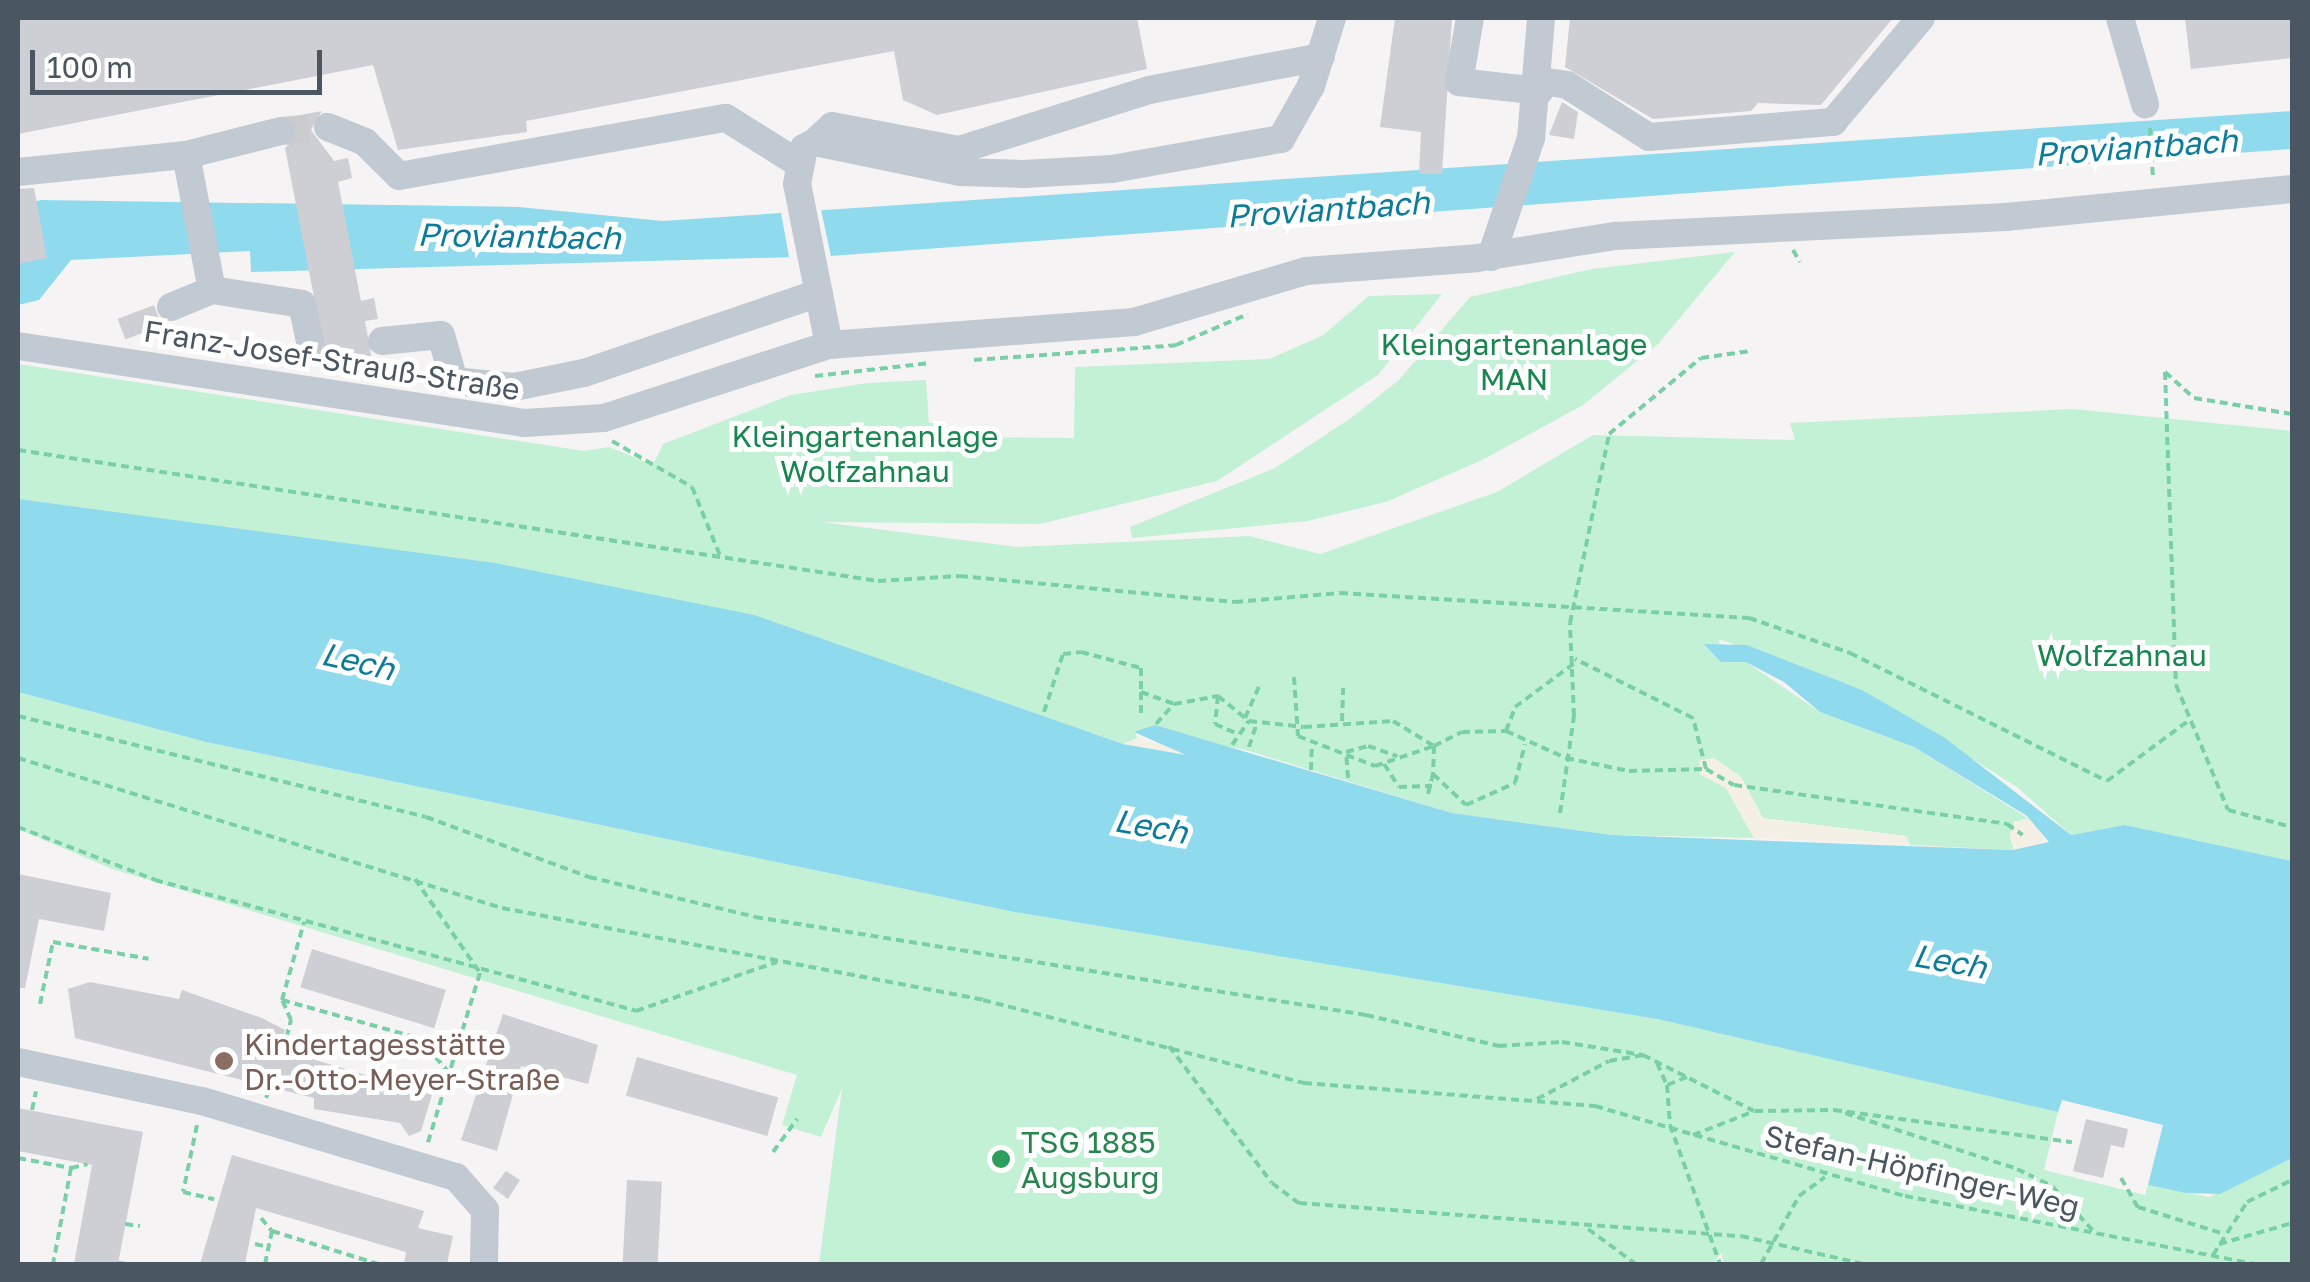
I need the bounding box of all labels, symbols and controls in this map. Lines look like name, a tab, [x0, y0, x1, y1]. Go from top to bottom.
scale bar	[35, 30, 328, 92]
text: 100 m	[47, 49, 133, 85]
water label: Proviantbach	[2033, 121, 2239, 173]
water label: Proviantbach	[1225, 183, 1431, 235]
water label: Proviantbach	[417, 215, 621, 257]
street label: Franz-Josef-Strauß-Straße	[141, 312, 523, 408]
park label: Kleingartenanlage MAN	[1381, 326, 1647, 396]
park label: Kleingartenanlage Wolfzahnau	[732, 418, 998, 488]
water label: Lech	[318, 634, 398, 688]
park label: Wolfzahnau	[2037, 637, 2207, 673]
water label: Lech	[1111, 801, 1191, 851]
water label: Lech	[1910, 936, 1990, 986]
place label: Kindertagesstätte Dr.-Otto-Meyer-Straße	[244, 1026, 560, 1096]
marker: Kindertagesstätte Dr.-Otto-Meyer-Straße	[213, 1050, 235, 1072]
street label: Stefan-Höpfinger-Weg	[1761, 1117, 2083, 1225]
place label: TSG 1885 Augsburg	[1021, 1124, 1159, 1194]
marker: TSG 1885 Augsburg	[990, 1148, 1012, 1170]

